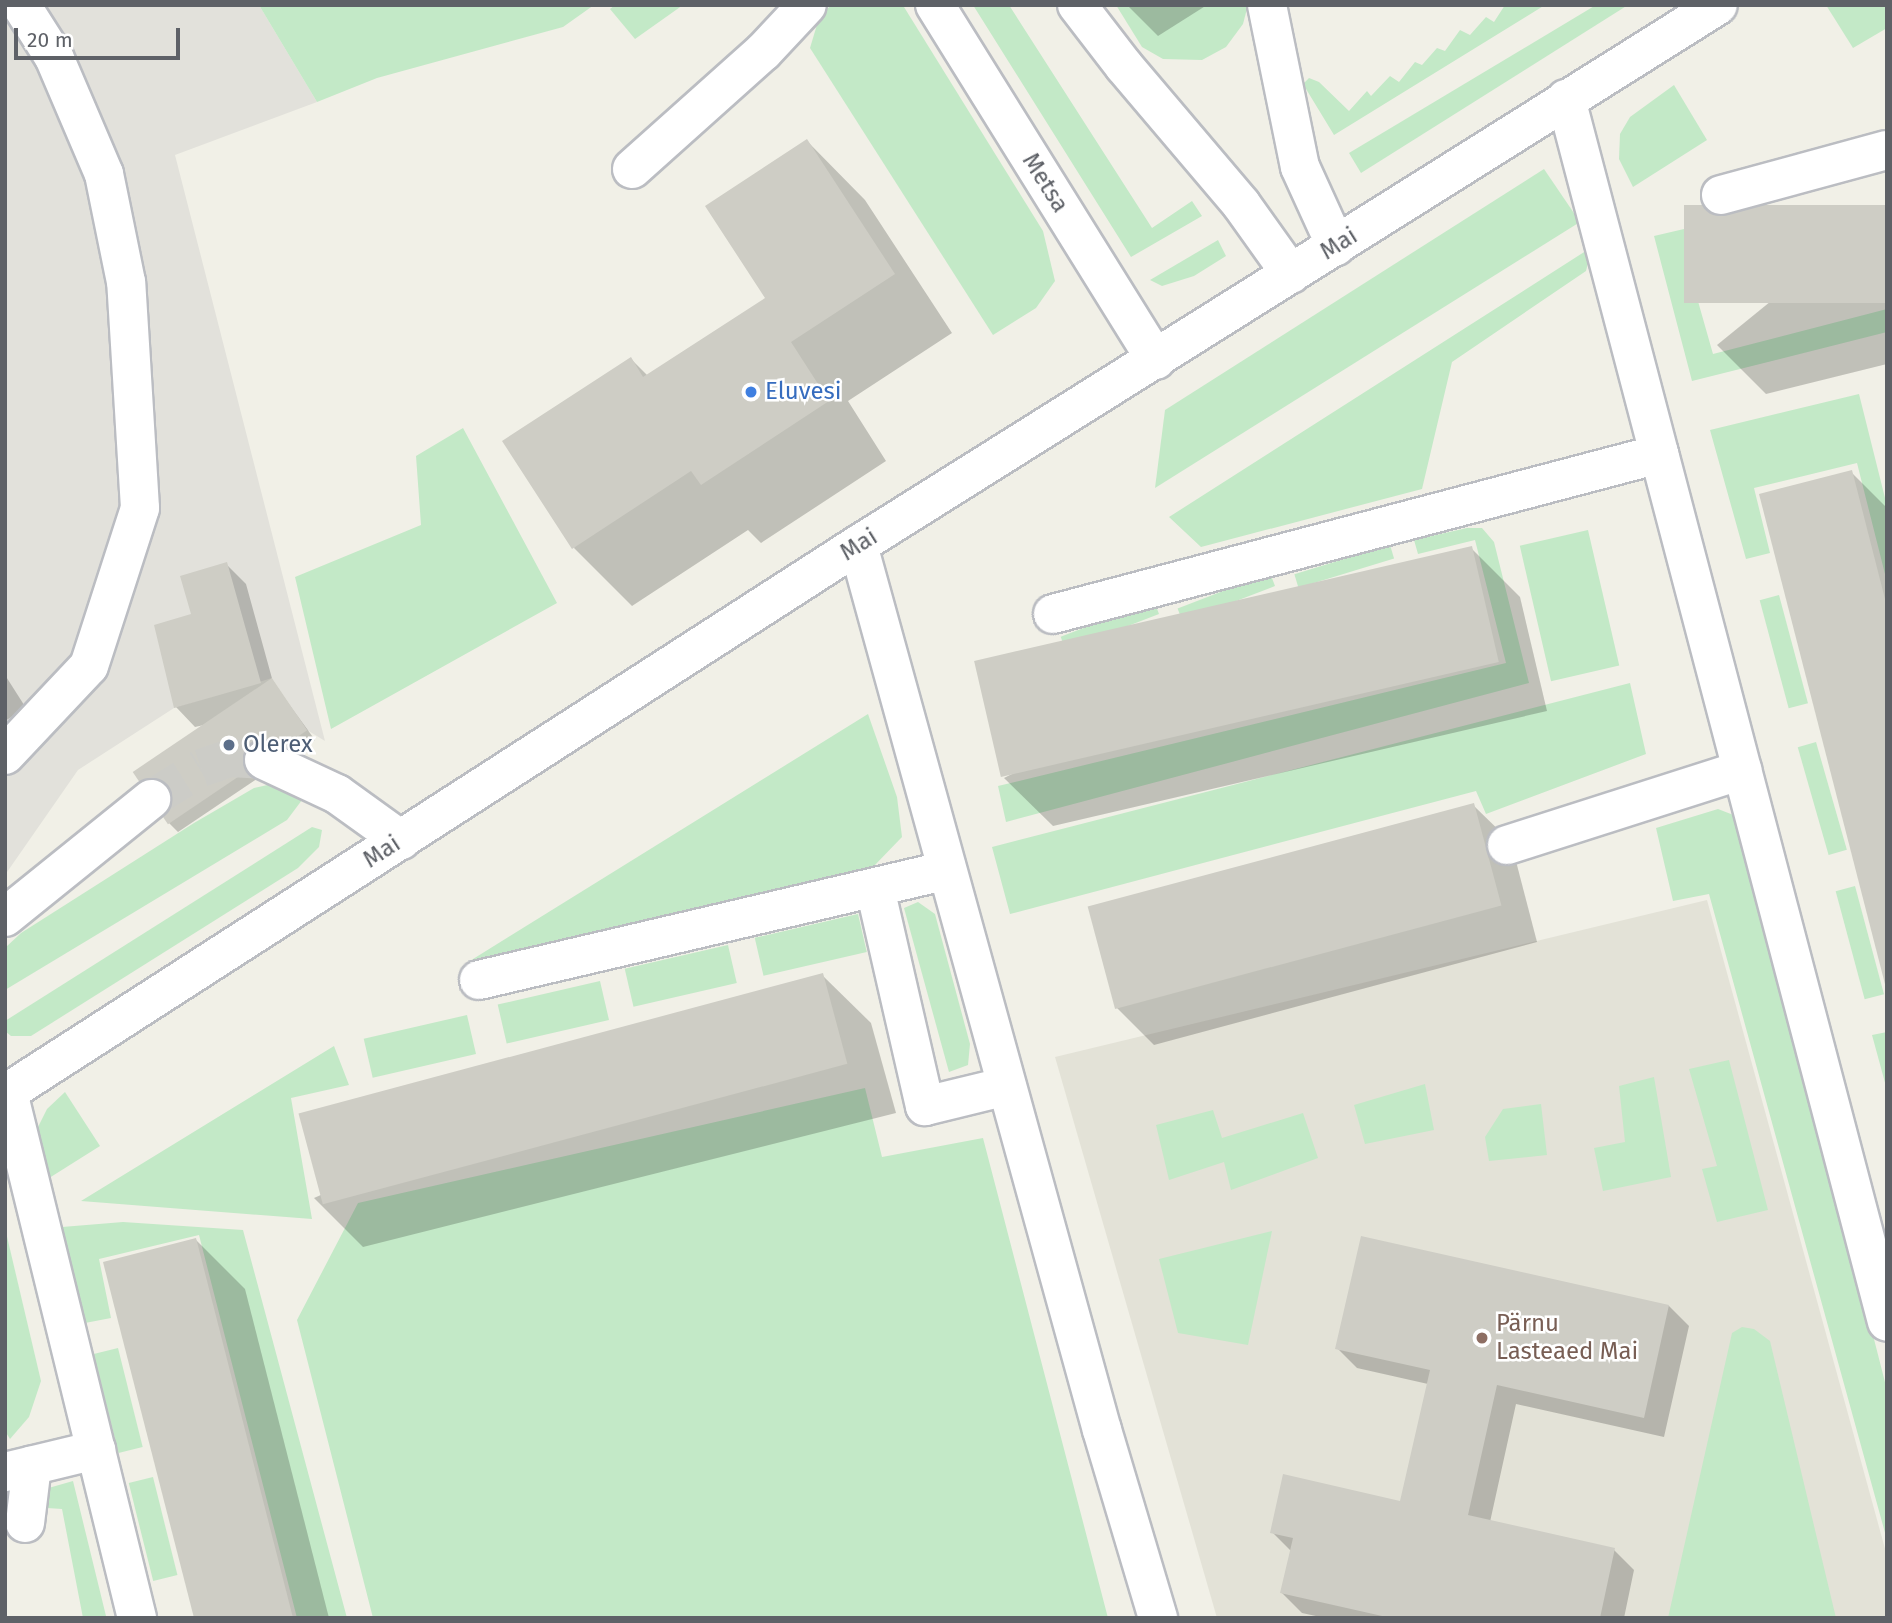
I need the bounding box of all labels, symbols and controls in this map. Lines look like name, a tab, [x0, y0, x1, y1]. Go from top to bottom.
scale bar	[18, 14, 184, 58]
text: 20 m	[27, 27, 73, 53]
street label: Metsa	[1016, 148, 1074, 218]
street label: Mai	[1315, 222, 1363, 266]
place label: Eluvesi	[765, 378, 841, 406]
marker: Eluvesi	[743, 384, 759, 400]
street label: Mai	[835, 523, 883, 567]
place label: Olerex	[243, 731, 313, 759]
marker: Olerex	[221, 737, 237, 753]
street label: Mai	[358, 829, 406, 875]
place label: Pärnu Lasteaed Mai	[1496, 1310, 1638, 1366]
marker: Pärnu Lasteaed Mai	[1474, 1330, 1490, 1346]

